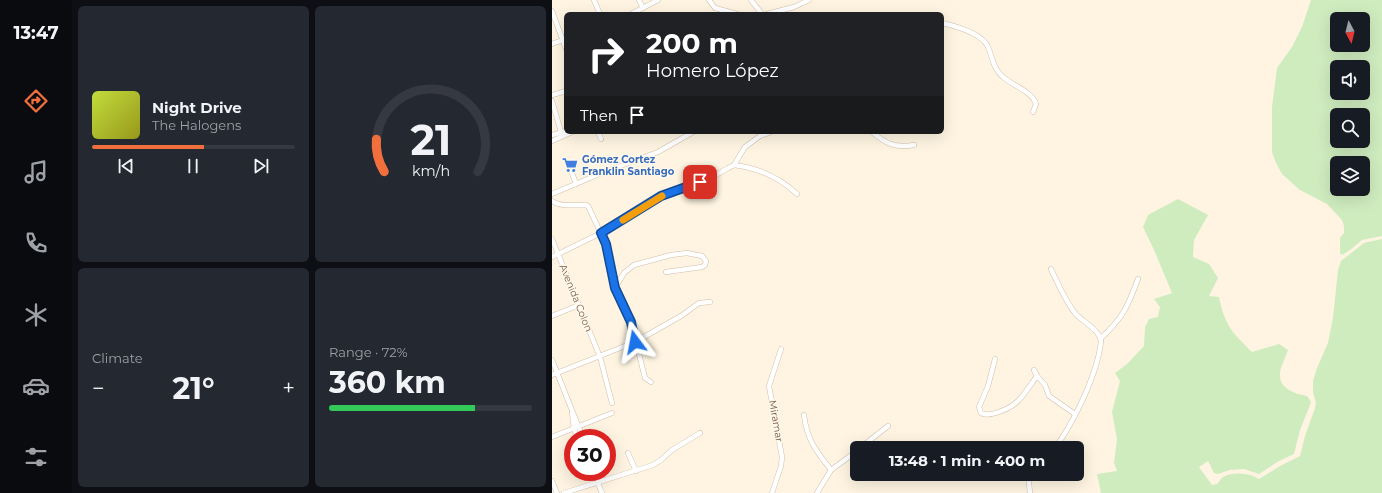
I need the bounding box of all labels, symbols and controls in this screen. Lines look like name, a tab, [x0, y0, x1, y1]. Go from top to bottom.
north arrow	[1330, 12, 1370, 52]
map controls	[1330, 12, 1370, 196]
text: 13:47	[13, 22, 59, 44]
text: 200 m	[646, 26, 738, 60]
icon: right	[580, 28, 632, 80]
text: Homero López	[646, 60, 779, 82]
button: sound	[1330, 60, 1370, 100]
icon: directions	[22, 87, 50, 115]
text: Night Drive	[152, 98, 242, 117]
icon: arrive	[626, 104, 648, 126]
text: Then	[580, 106, 618, 125]
button: search	[1330, 108, 1370, 148]
text: 21	[410, 115, 451, 165]
text: The Halogens	[152, 117, 241, 133]
place label: Gómez Cortez Franklin Santiago	[582, 153, 675, 178]
icon: previous	[115, 155, 137, 177]
icon: pause	[182, 155, 204, 177]
icon: next	[250, 155, 272, 177]
supermarket icon: Gómez Cortez Franklin Santiago	[561, 156, 579, 174]
button: layers	[1330, 156, 1370, 196]
icon: music	[22, 158, 50, 186]
text: km/h	[411, 162, 450, 180]
pin	[683, 165, 717, 199]
icon: arrive	[689, 171, 711, 193]
icon: phone	[22, 229, 50, 257]
street label: Avenida Colon	[557, 262, 595, 334]
icon: climate	[22, 301, 50, 329]
position arrow	[614, 321, 656, 363]
text: Range · 72%	[329, 344, 408, 360]
text: Climate	[92, 350, 143, 366]
text: 360 km	[329, 364, 446, 401]
text: 21°	[173, 370, 215, 407]
icon: car	[22, 372, 50, 400]
text: −	[92, 375, 105, 402]
text: +	[282, 375, 295, 402]
street label: Miramar	[766, 399, 786, 443]
speed limit sign: 30	[564, 429, 616, 481]
icon: filters	[22, 443, 50, 471]
text: 13:48 · 1 min · 400 m	[889, 451, 1045, 470]

